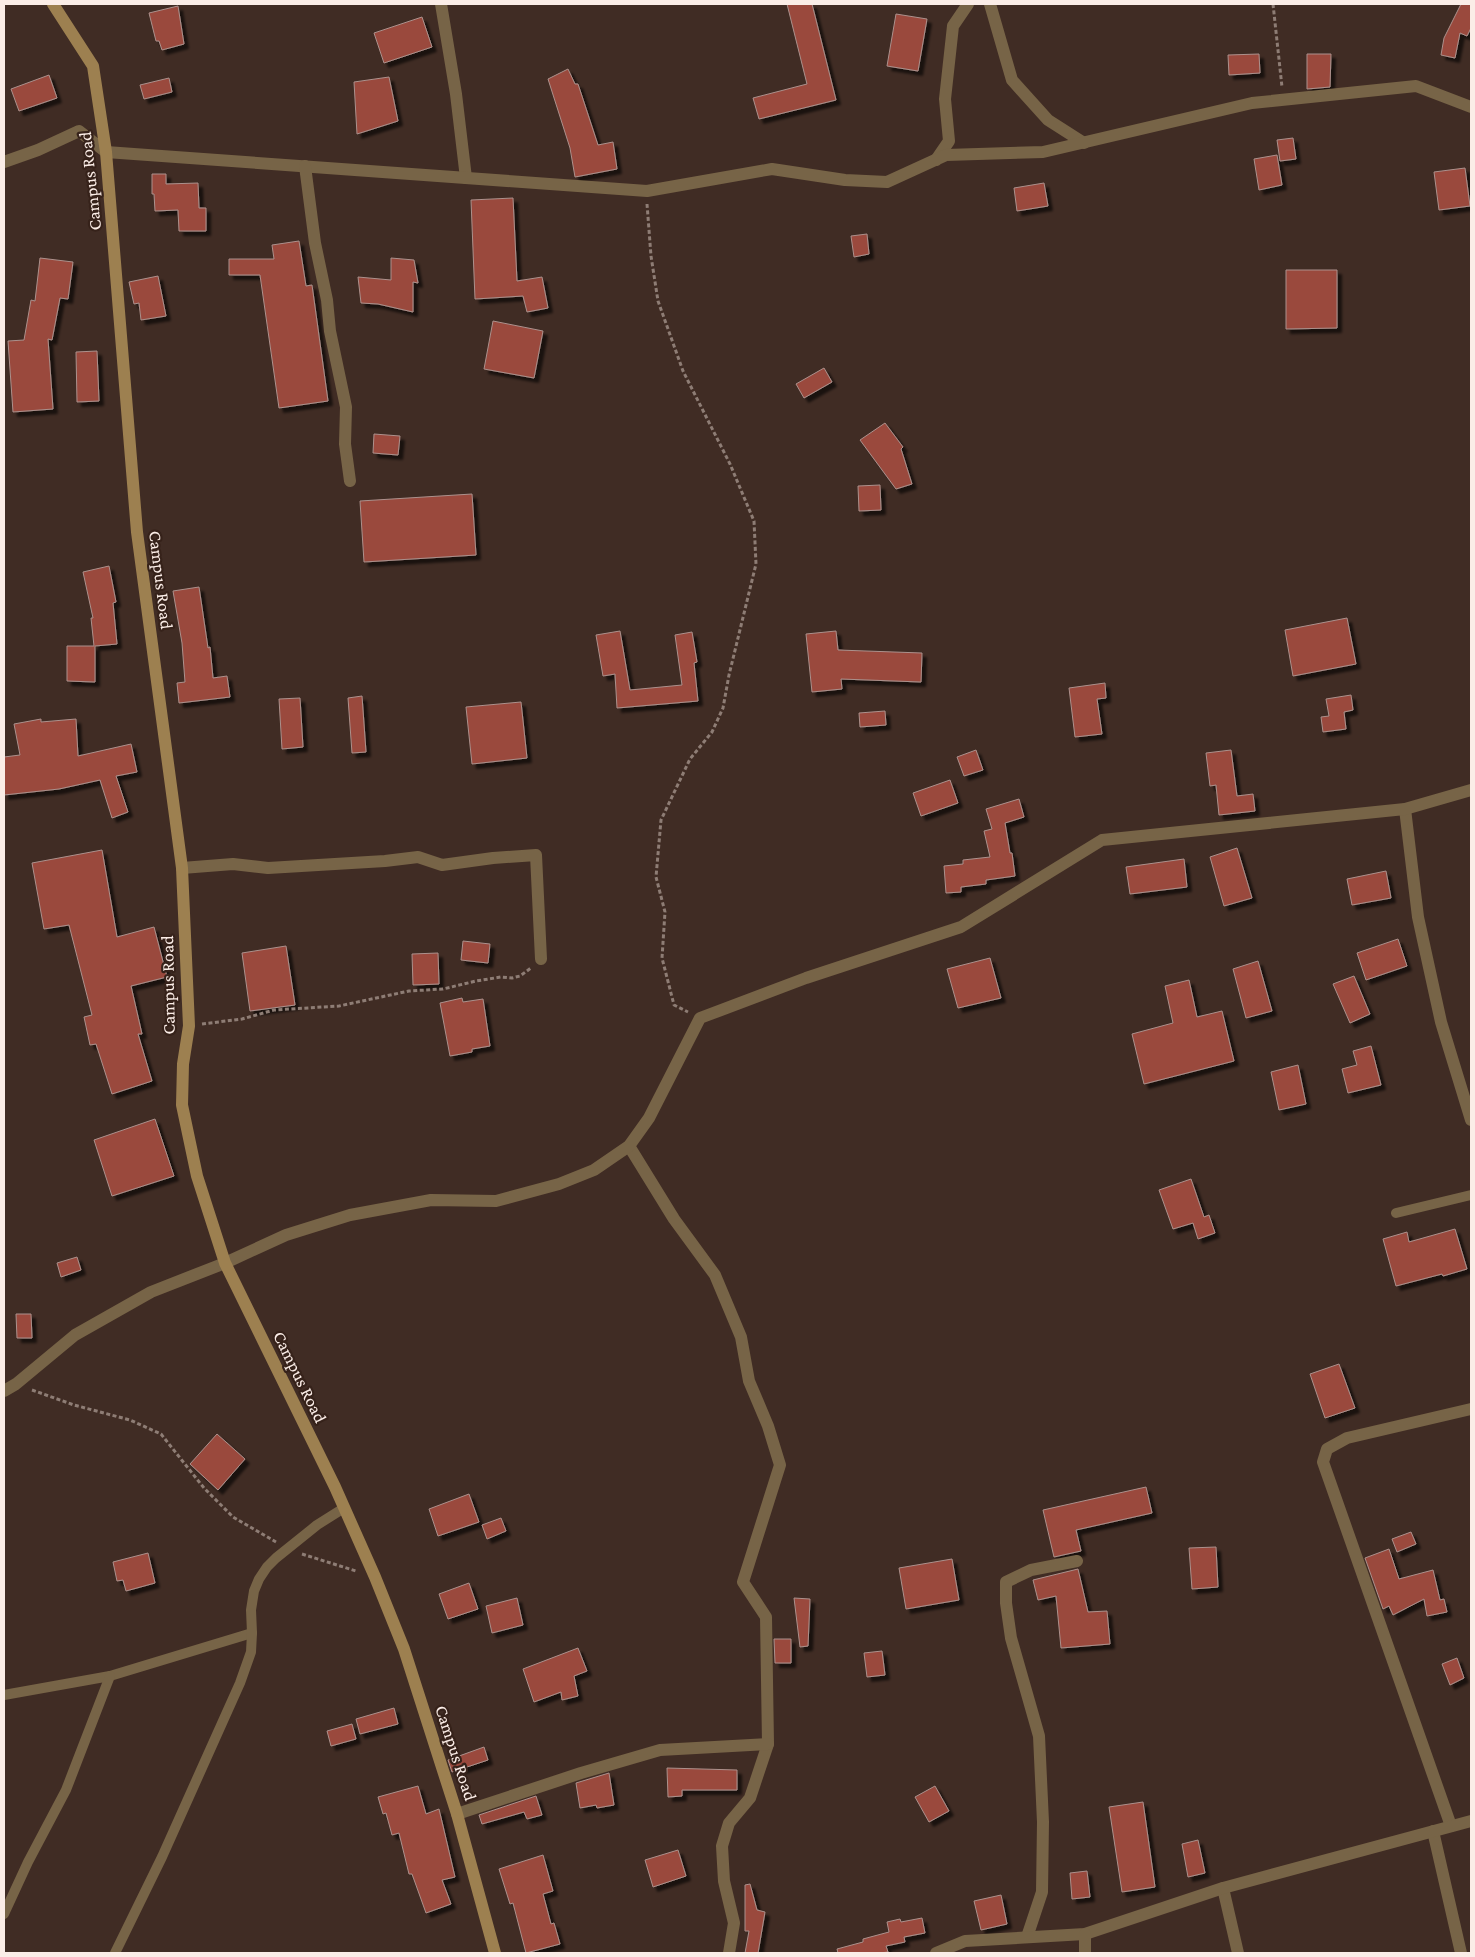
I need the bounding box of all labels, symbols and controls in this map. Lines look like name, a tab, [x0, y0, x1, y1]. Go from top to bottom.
street label: Campus Road	[75, 130, 105, 231]
street label: Campus Road	[145, 530, 177, 631]
street label: Campus Road	[157, 935, 179, 1035]
street label: Campus Road	[269, 1328, 331, 1426]
street label: Campus Road	[431, 1703, 481, 1804]

